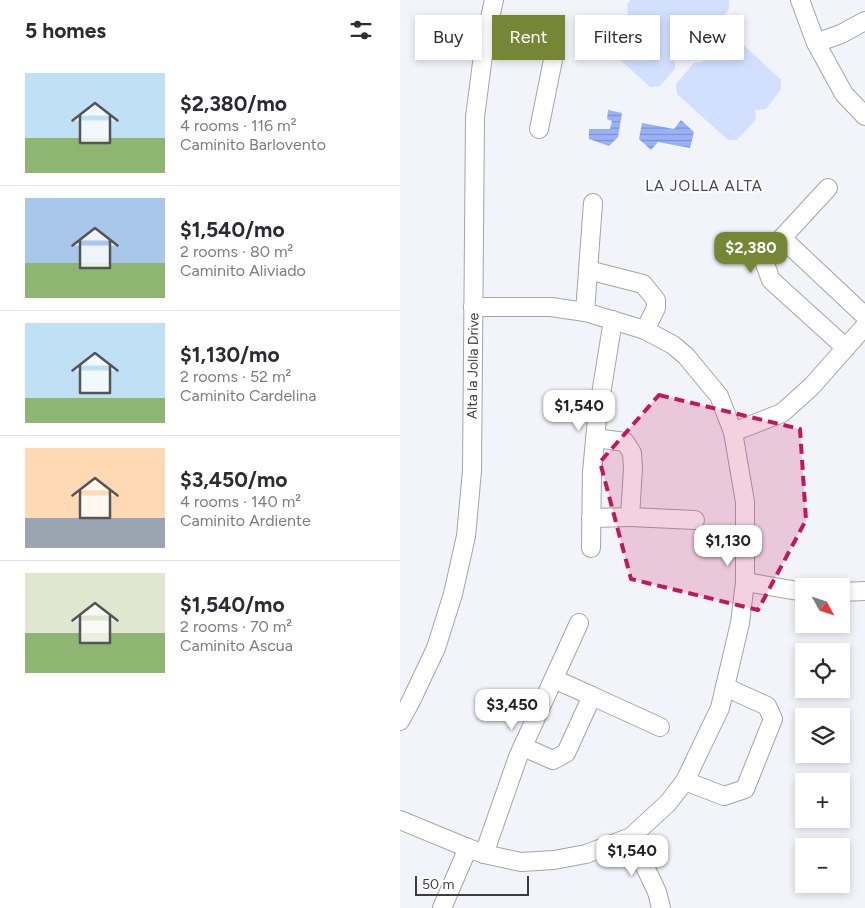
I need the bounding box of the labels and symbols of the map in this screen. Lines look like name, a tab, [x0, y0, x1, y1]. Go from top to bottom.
district label: LA JOLLA ALTA	[645, 177, 763, 195]
pin: $2,380	[710, 232, 792, 274]
street label: Alta la Jolla Drive	[464, 312, 482, 419]
pin: $1,540	[538, 390, 620, 432]
pin: $1,130	[687, 524, 769, 567]
north arrow	[795, 578, 850, 632]
pin: $3,450	[471, 688, 553, 731]
pin: $1,540	[591, 834, 673, 877]
scale bar	[415, 873, 529, 896]

